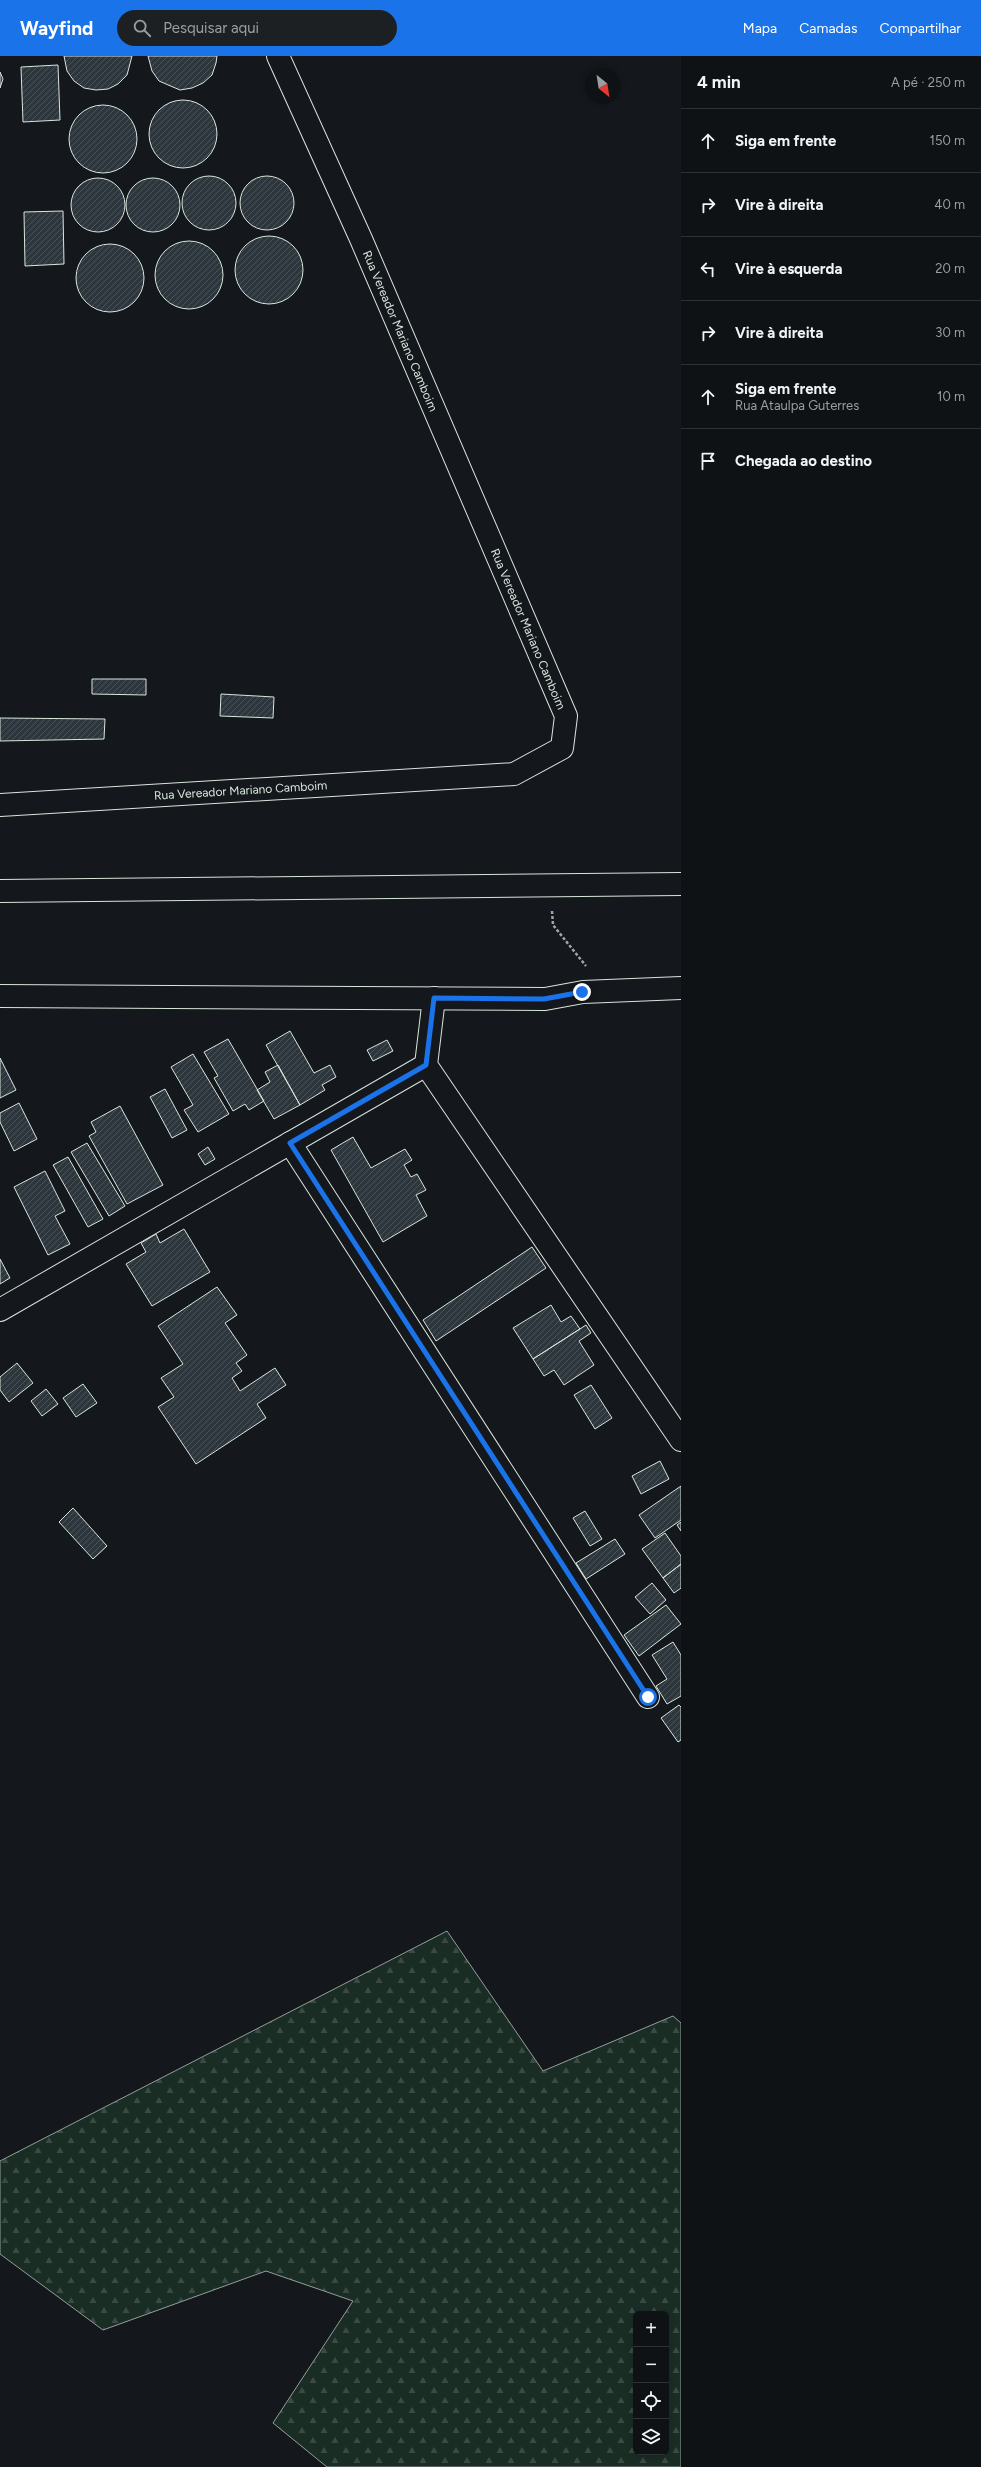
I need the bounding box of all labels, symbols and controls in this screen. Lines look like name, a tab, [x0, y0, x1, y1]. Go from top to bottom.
search box	[117, 10, 397, 46]
text: Wayfind	[20, 17, 93, 40]
icon: search	[131, 17, 153, 39]
text: Pesquisar aqui	[163, 19, 259, 37]
text: Mapa	[743, 20, 777, 37]
text: Camadas	[799, 20, 857, 37]
text: Compartilhar	[879, 20, 961, 37]
north arrow	[585, 68, 621, 104]
text: 4 min	[697, 72, 741, 92]
text: A pé · 250 m	[891, 75, 965, 90]
icon: ahead	[697, 130, 719, 152]
text: Siga em frente	[735, 132, 836, 150]
text: 150 m	[930, 133, 965, 148]
icon: right	[697, 194, 719, 216]
text: Vire à direita	[735, 196, 824, 214]
text: 40 m	[934, 197, 965, 212]
street label: Rua Vereador Mariano Camboim	[360, 249, 440, 413]
icon: left	[697, 258, 719, 280]
text: Vire à esquerda	[735, 260, 842, 278]
text: 20 m	[935, 261, 965, 276]
icon: right	[697, 322, 719, 344]
text: Vire à direita	[735, 324, 824, 342]
text: 30 m	[935, 325, 965, 340]
text: Siga em frente	[735, 380, 836, 398]
icon: ahead	[697, 386, 719, 408]
text: 10 m	[937, 389, 965, 404]
text: Rua Ataulpa Guterres	[735, 398, 859, 413]
icon: arrive	[697, 450, 719, 472]
text: Chegada ao destino	[735, 452, 872, 470]
street label: Rua Vereador Mariano Camboim	[488, 547, 568, 711]
street label: Rua Vereador Mariano Camboim	[154, 778, 328, 803]
route end	[573, 983, 591, 1001]
route start	[639, 1688, 657, 1706]
map controls	[633, 2311, 669, 2455]
button: +	[633, 2311, 669, 2347]
button: −	[633, 2347, 669, 2383]
button: locate	[633, 2383, 669, 2419]
button: layers	[633, 2419, 669, 2455]

